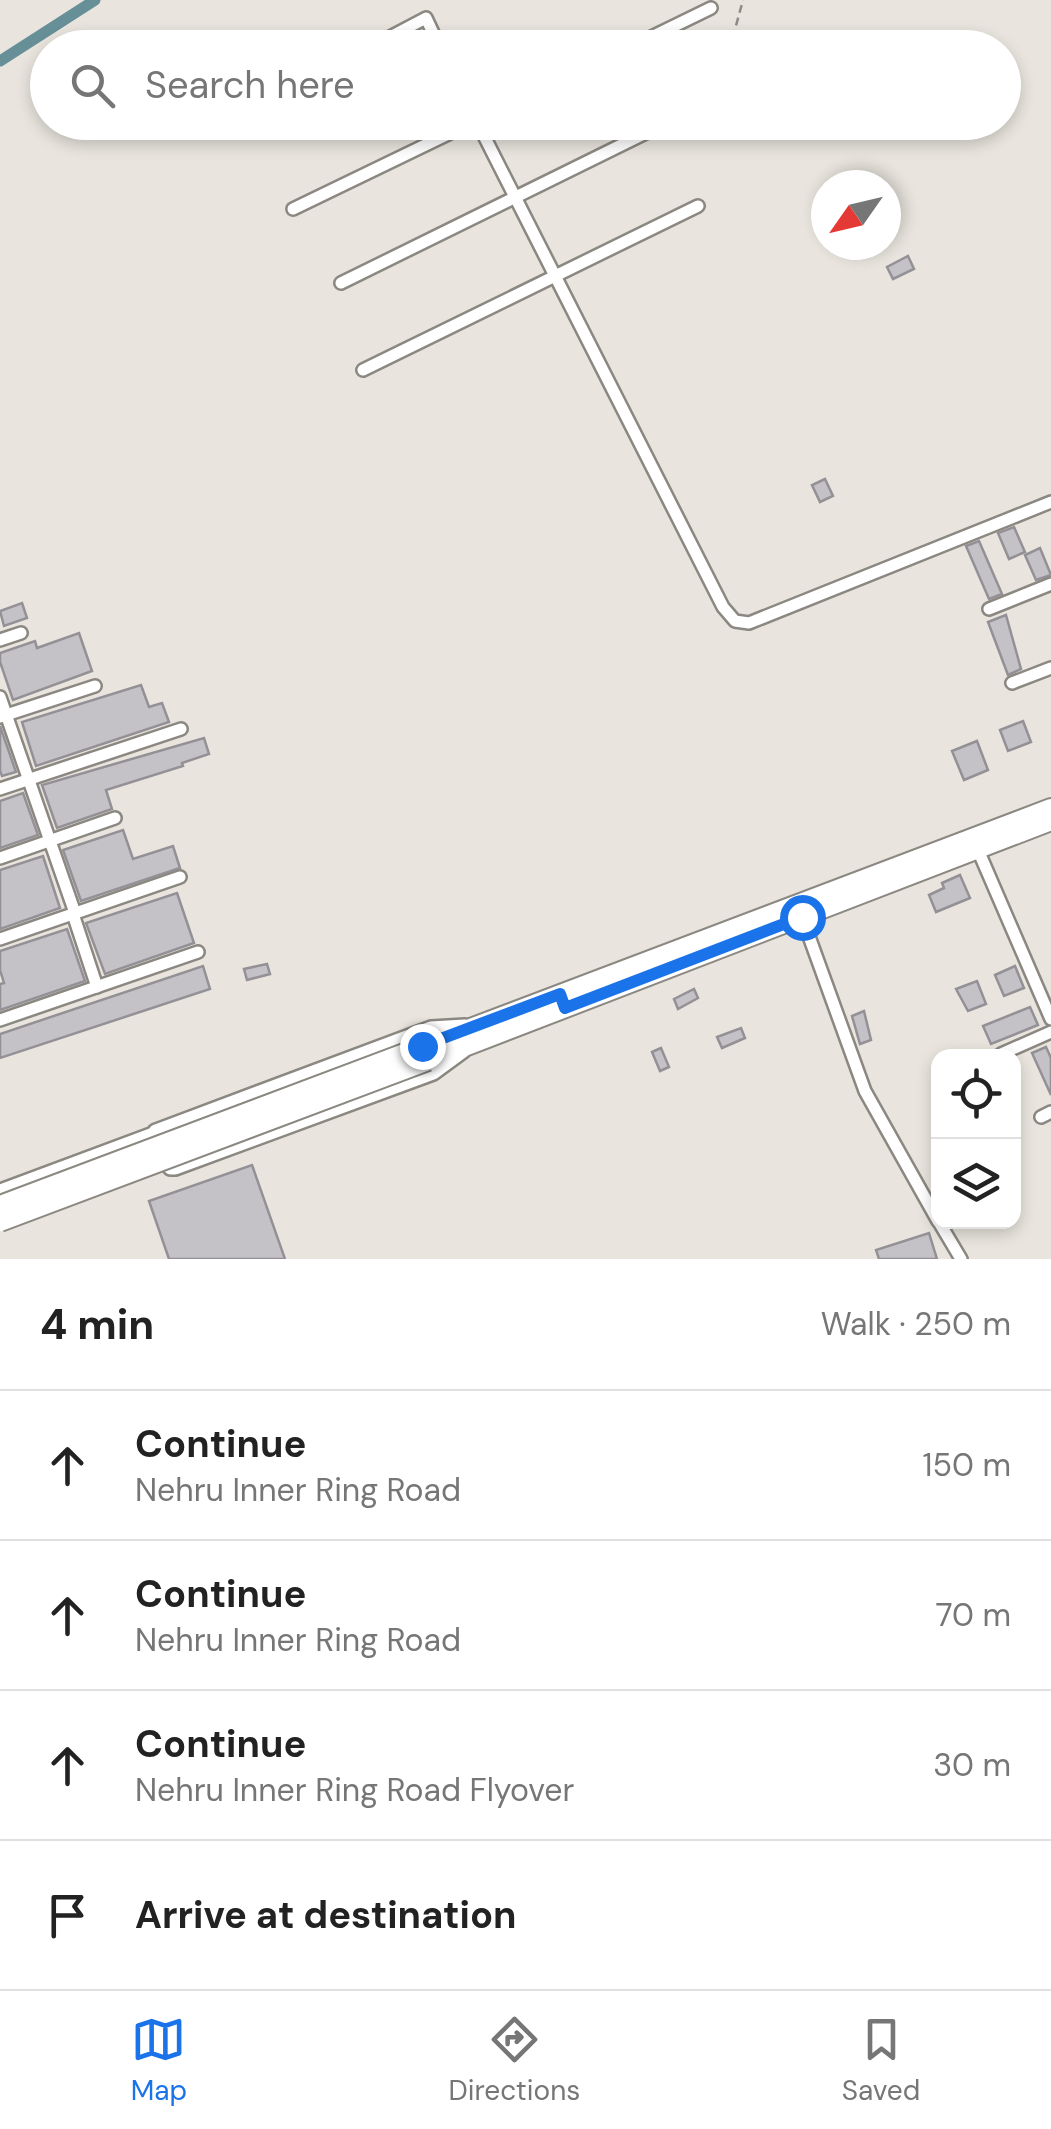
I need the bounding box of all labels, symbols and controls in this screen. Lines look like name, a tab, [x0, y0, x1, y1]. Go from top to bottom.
search box	[30, 30, 1021, 140]
icon: search	[65, 58, 120, 113]
text: Search here	[145, 60, 355, 110]
north arrow	[811, 170, 901, 260]
route start	[780, 895, 826, 941]
route end	[400, 1024, 446, 1070]
map controls	[931, 1049, 1021, 1229]
button: locate	[931, 1049, 1021, 1139]
button: layers	[931, 1139, 1021, 1229]
text: 4 min	[40, 1297, 154, 1352]
text: Walk · 250 m	[821, 1303, 1011, 1345]
text: Continue	[135, 1419, 306, 1469]
icon: ahead	[40, 1438, 95, 1493]
text: 150 m	[923, 1444, 1011, 1486]
text: Nehru Inner Ring Road	[135, 1469, 461, 1511]
text: Continue	[135, 1569, 306, 1619]
icon: ahead	[40, 1588, 95, 1643]
text: 70 m	[935, 1594, 1011, 1636]
text: Nehru Inner Ring Road	[135, 1619, 461, 1661]
text: Continue	[135, 1719, 306, 1769]
icon: ahead	[40, 1738, 95, 1793]
text: 30 m	[933, 1744, 1011, 1786]
text: Nehru Inner Ring Road Flyover	[135, 1769, 574, 1811]
icon: arrive	[40, 1888, 95, 1943]
text: Arrive at destination	[135, 1890, 517, 1940]
tab: Map	[131, 2012, 187, 2109]
tab: Directions	[449, 2012, 580, 2109]
tab: Saved	[842, 2012, 920, 2109]

